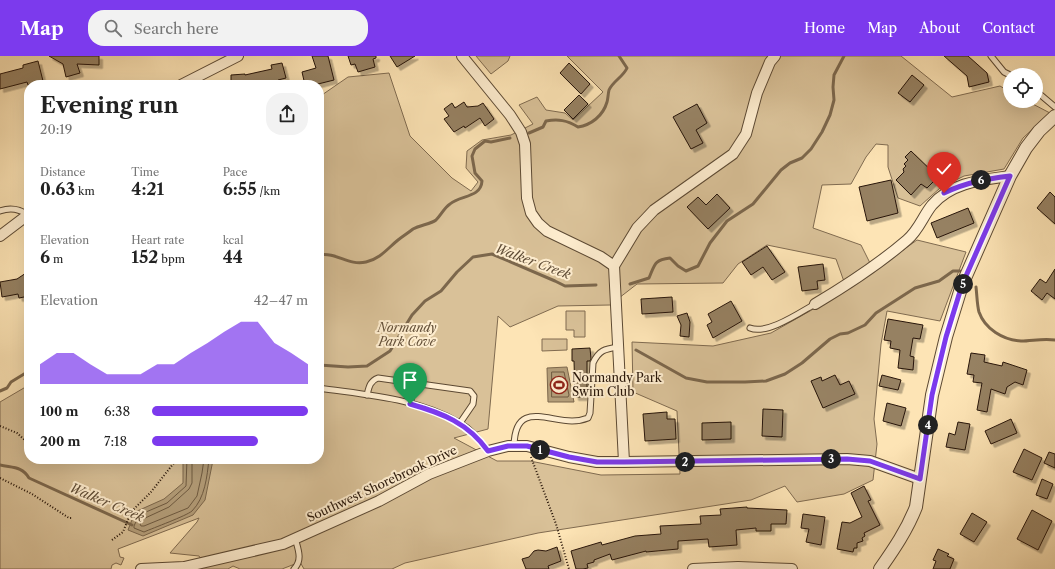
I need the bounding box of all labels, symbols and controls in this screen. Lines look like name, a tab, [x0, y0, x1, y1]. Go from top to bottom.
search box	[88, 10, 368, 46]
text: Map	[20, 17, 64, 40]
icon: search	[102, 17, 124, 39]
text: Search here	[134, 19, 219, 38]
text: Home	[804, 19, 845, 37]
text: Map	[867, 19, 897, 37]
text: About	[919, 19, 960, 37]
text: Contact	[982, 19, 1035, 37]
map controls	[1003, 68, 1043, 108]
button: locate	[1003, 68, 1043, 108]
text: Evening run	[40, 92, 179, 119]
button: share	[266, 93, 308, 135]
text: 20:19	[40, 121, 72, 137]
pin	[927, 152, 961, 193]
icon: check	[933, 158, 955, 180]
text: Distance	[40, 165, 86, 179]
text: Time	[131, 165, 159, 179]
text: Pace	[223, 165, 248, 179]
pin: 6	[971, 170, 991, 190]
text: 6	[978, 173, 984, 187]
text: 0.63	[40, 179, 75, 199]
text: 4:21	[131, 179, 164, 199]
text: 6:55	[223, 179, 257, 199]
text: km	[75, 184, 95, 198]
text: /km	[257, 184, 280, 198]
text: Elevation	[40, 233, 89, 247]
text: Heart rate	[131, 233, 184, 247]
text: kcal	[223, 233, 243, 247]
water label: Walker Creek	[493, 240, 573, 282]
text: 6	[40, 247, 50, 267]
text: 152	[131, 247, 158, 267]
text: 44	[223, 247, 243, 267]
text: m	[50, 252, 63, 266]
text: bpm	[158, 252, 185, 266]
pin: 5	[953, 274, 973, 294]
text: 5	[960, 277, 966, 291]
text: Elevation	[40, 292, 98, 308]
text: 42–47 m	[254, 292, 308, 308]
park label: Normandy Park Cove	[377, 320, 437, 349]
pin	[393, 363, 427, 404]
icon: arrive	[399, 369, 421, 391]
place label: Normandy Park Swim Club	[572, 370, 663, 399]
sports icon: Normandy Park Swim Club	[549, 375, 569, 395]
text: 100 m	[40, 403, 79, 419]
text: 6:38	[104, 403, 130, 419]
pin: 4	[918, 415, 938, 435]
text: 4	[925, 418, 931, 432]
text: 200 m	[40, 433, 80, 449]
text: 7:18	[104, 433, 127, 449]
pin: 1	[530, 440, 550, 460]
street label: Southwest Shorebrook Drive	[304, 442, 459, 525]
text: 1	[538, 443, 542, 457]
pin: 3	[821, 449, 841, 469]
pin: 2	[675, 452, 695, 472]
text: 3	[828, 452, 834, 466]
text: 2	[682, 455, 688, 469]
water label: Walker Creek	[67, 479, 147, 525]

